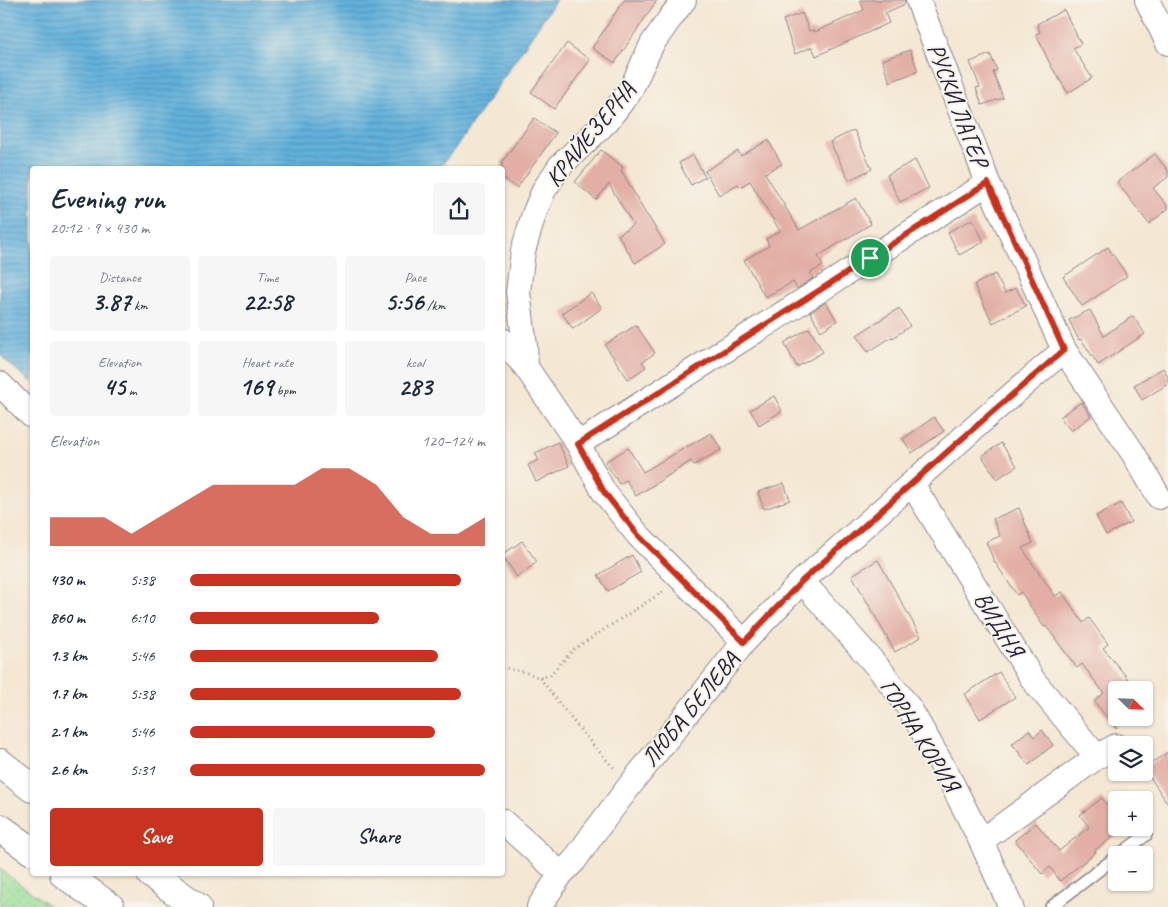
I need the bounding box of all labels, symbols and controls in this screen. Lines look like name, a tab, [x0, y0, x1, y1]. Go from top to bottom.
street label: РУСКИ ЛАГЕР	[921, 39, 997, 174]
street label: КРАЙЕЗЕРНА	[539, 75, 642, 193]
text: Evening run	[50, 181, 165, 216]
button: share	[433, 183, 485, 235]
text: 20:12 · 9 × 430 m	[50, 218, 149, 238]
pin	[849, 237, 891, 279]
icon: arrive	[856, 244, 884, 272]
text: Distance	[99, 269, 141, 286]
text: Time	[257, 269, 278, 286]
text: Pace	[404, 269, 426, 286]
text: 3.87	[92, 286, 131, 318]
text: 22:58	[243, 286, 292, 318]
text: 5:56	[385, 286, 424, 318]
text: km	[131, 297, 148, 314]
text: /km	[424, 297, 445, 314]
text: Elevation	[98, 354, 141, 371]
text: Heart rate	[242, 354, 293, 371]
text: kcal	[406, 354, 424, 371]
text: 45	[103, 371, 125, 403]
text: 169	[239, 371, 273, 403]
text: 283	[398, 371, 432, 403]
text: m	[125, 382, 137, 399]
text: bpm	[273, 382, 296, 399]
text: Elevation	[50, 431, 99, 451]
text: 120–124 m	[422, 431, 485, 451]
text: 430 m	[50, 570, 85, 590]
text: 5:38	[130, 570, 155, 590]
street label: ВИДНЯ	[968, 586, 1032, 665]
text: 860 m	[50, 608, 85, 628]
text: 6:10	[130, 608, 155, 628]
street label: ЛЮБА БЕЛЕВА	[635, 645, 746, 773]
text: 1.3 km	[50, 646, 87, 666]
text: 5:46	[130, 646, 155, 666]
street label: ГОРНА КОРИЯ	[874, 673, 968, 800]
north arrow	[1108, 681, 1152, 726]
map controls	[1108, 681, 1153, 891]
text: 1.7 km	[50, 684, 87, 704]
text: 5:38	[130, 684, 155, 704]
text: 2.1 km	[50, 722, 87, 742]
text: 5:46	[130, 722, 155, 742]
button: layers	[1108, 736, 1153, 781]
text: 2.6 km	[50, 760, 88, 780]
text: 5:31	[130, 760, 155, 780]
button: +	[1108, 791, 1153, 836]
button: Save	[50, 808, 263, 866]
button: Share	[273, 808, 485, 866]
button: −	[1108, 846, 1153, 891]

